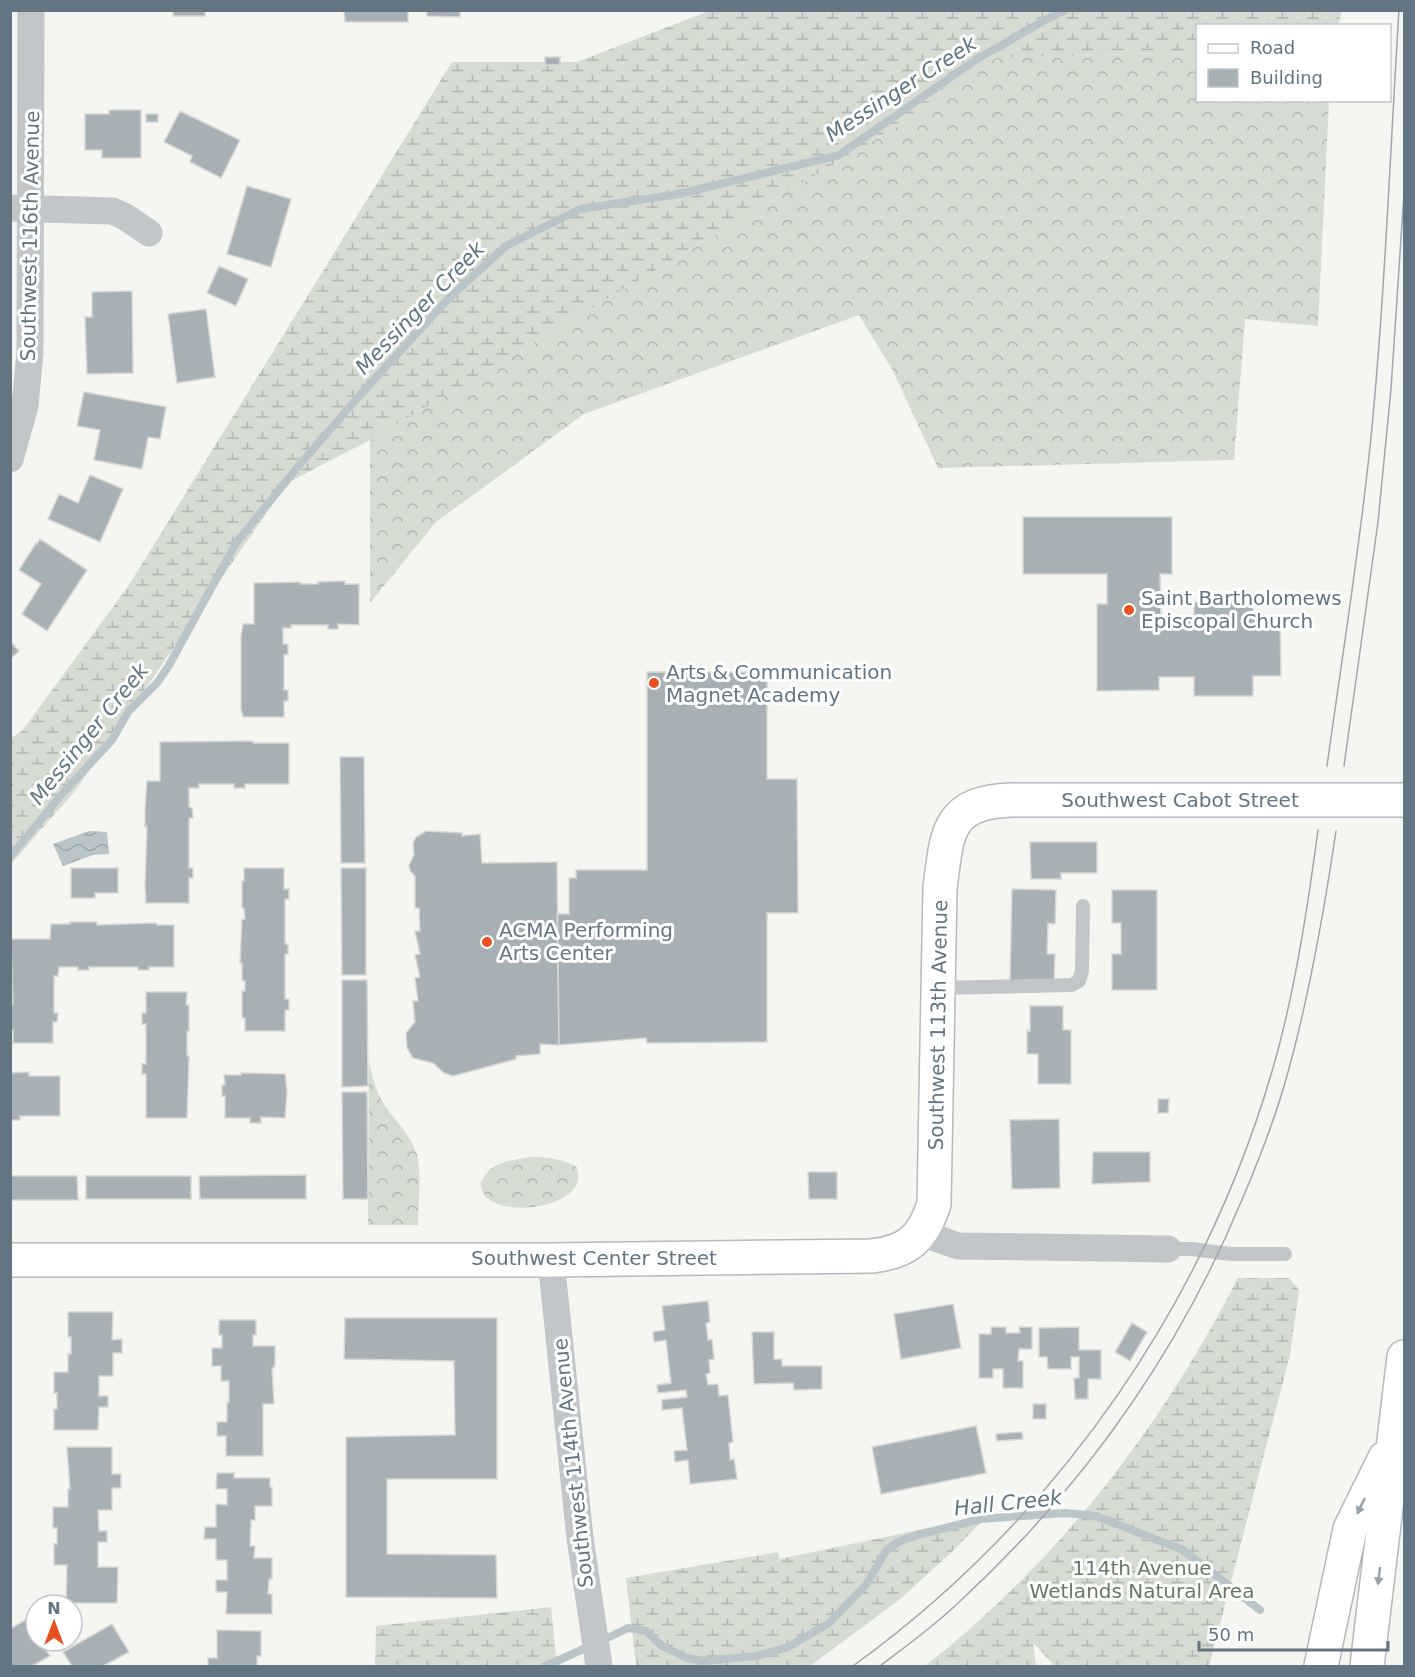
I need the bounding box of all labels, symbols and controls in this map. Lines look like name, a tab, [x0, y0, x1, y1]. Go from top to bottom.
legend	[1196, 24, 1391, 102]
water label: Messinger Creek	[821, 31, 982, 147]
text: Road	[1250, 37, 1295, 58]
text: Building	[1250, 67, 1323, 88]
street label: Southwest 116th Avenue	[16, 110, 44, 362]
water label: Messinger Creek	[351, 236, 490, 379]
place label: Saint Bartholomews Episcopal Church	[1141, 586, 1342, 633]
marker: Saint Bartholomews Episcopal Church	[1122, 603, 1136, 617]
water label: Messinger Creek	[25, 658, 154, 810]
place label: Arts & Communication Magnet Academy	[666, 660, 892, 707]
marker: Arts & Communication Magnet Academy	[647, 676, 661, 690]
street label: Southwest Cabot Street	[1061, 788, 1299, 812]
street label: Southwest 113th Avenue	[924, 899, 952, 1151]
place label: ACMA Performing Arts Center	[499, 918, 673, 965]
marker: ACMA Performing Arts Center	[480, 935, 494, 949]
street label: Southwest Center Street	[471, 1246, 717, 1270]
street label: Southwest 114th Avenue	[548, 1337, 598, 1589]
water label: Hall Creek	[953, 1485, 1064, 1521]
one-way arrow	[1356, 1498, 1366, 1515]
park label: 114th Avenue Wetlands Natural Area	[1030, 1556, 1254, 1603]
one-way arrow	[1374, 1567, 1383, 1586]
north arrow	[24, 1593, 84, 1653]
text: N	[47, 1599, 61, 1618]
scale bar	[1199, 1614, 1388, 1652]
text: 50 m	[1208, 1624, 1254, 1645]

